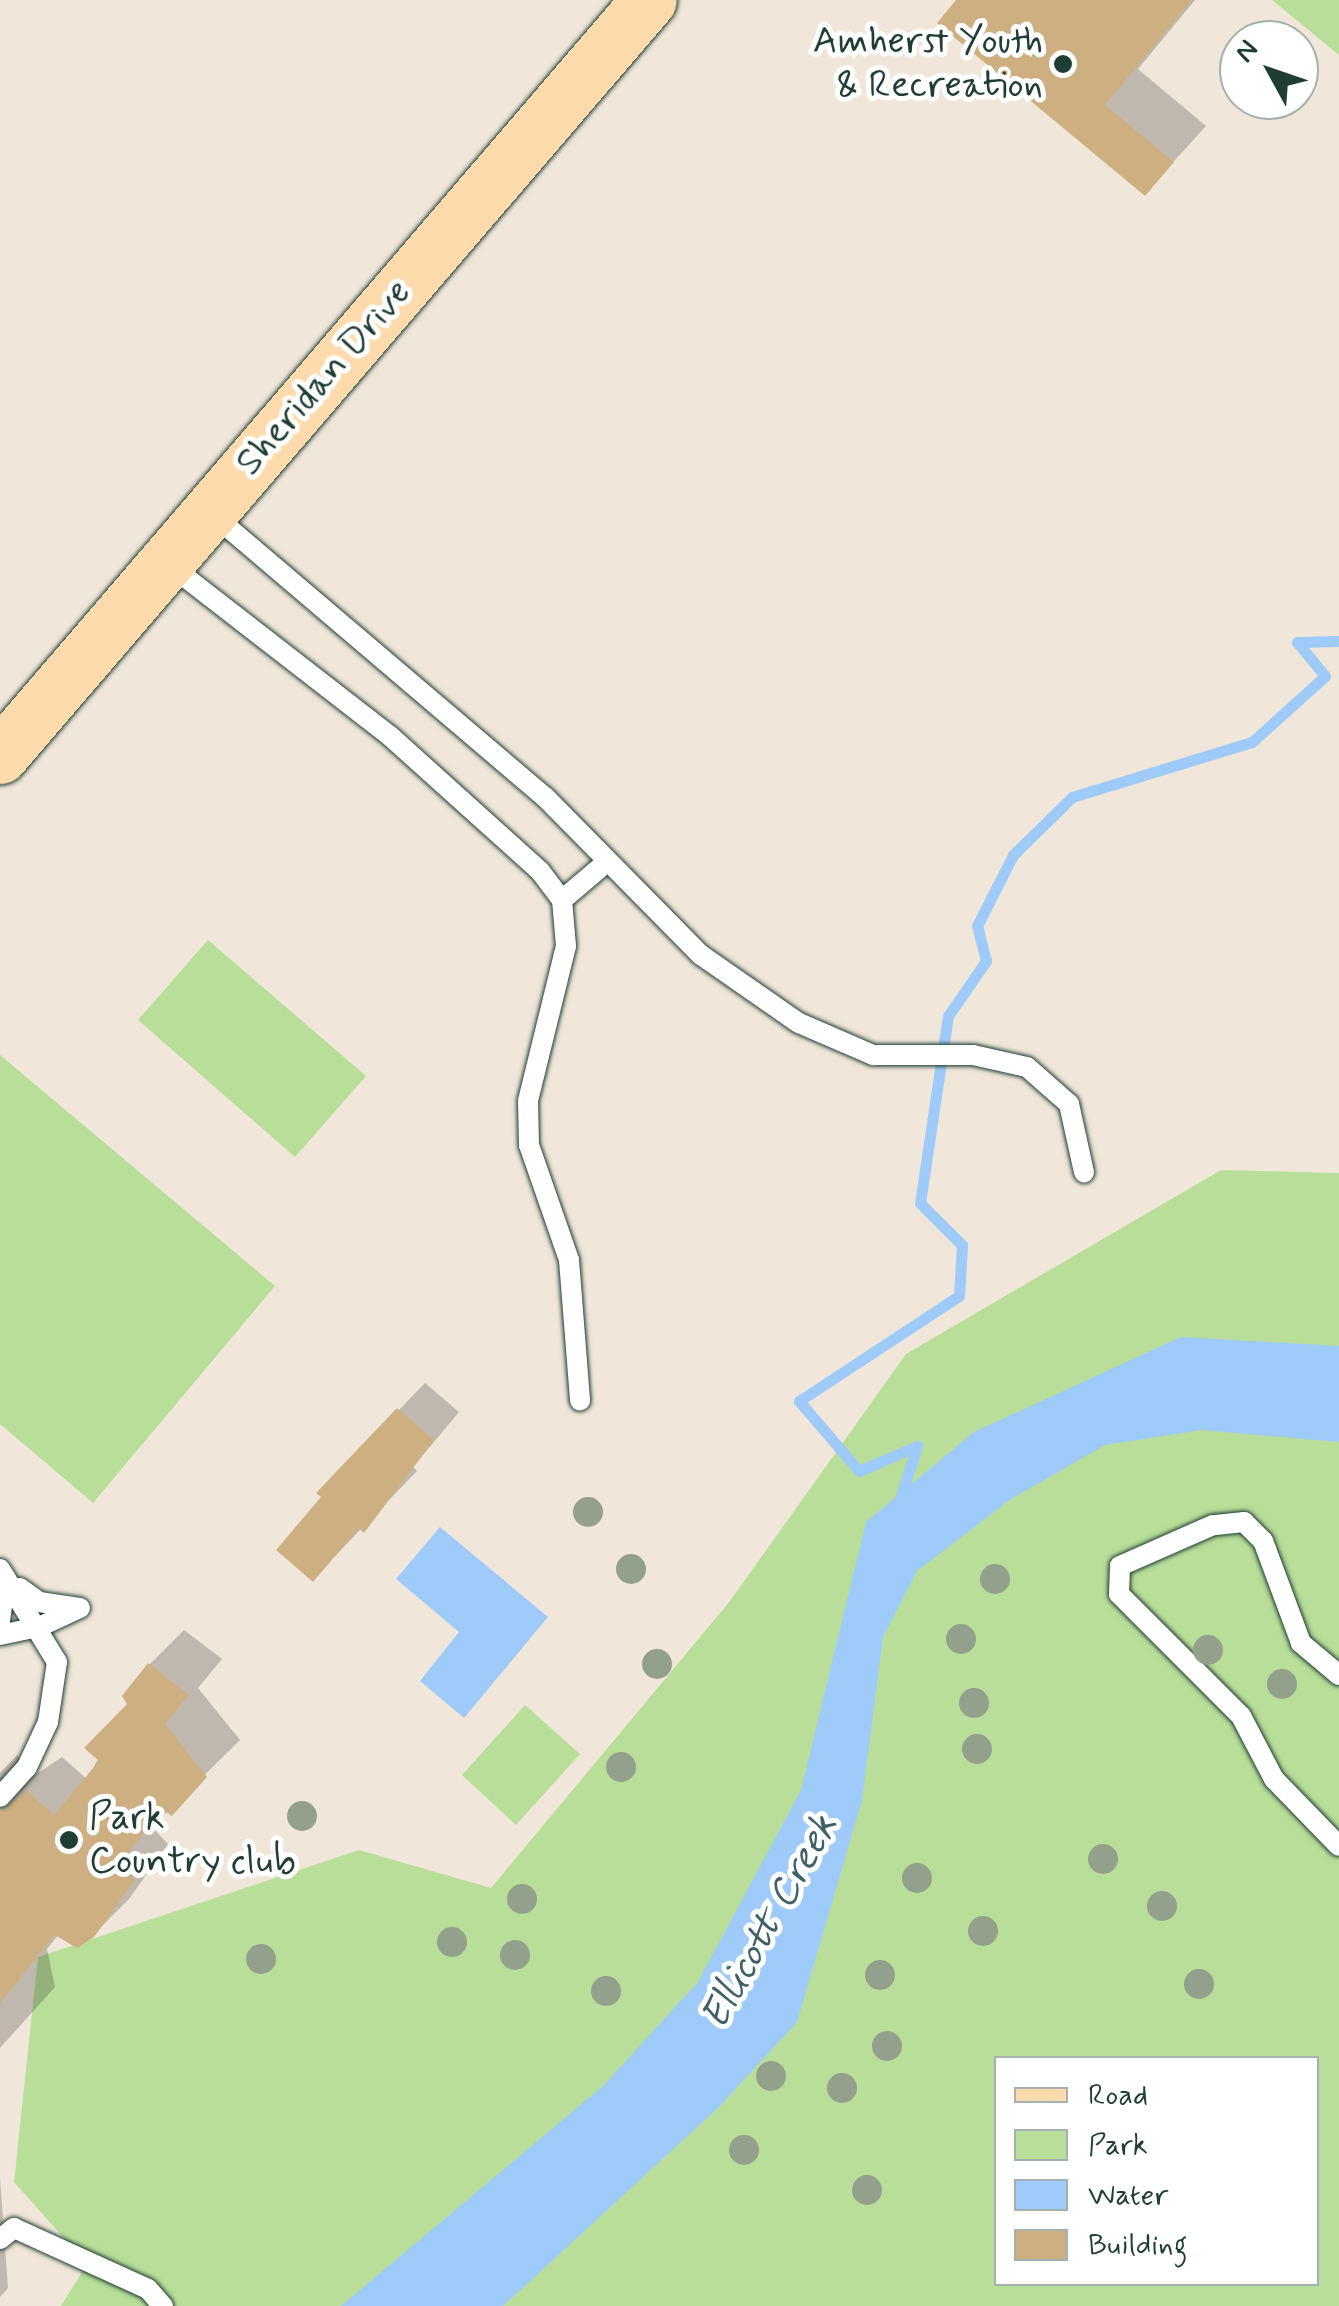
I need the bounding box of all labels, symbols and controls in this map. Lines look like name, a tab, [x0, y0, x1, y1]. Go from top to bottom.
place label: Amherst Youth & Recreation	[813, 19, 1043, 108]
north arrow	[1219, 20, 1319, 120]
text: N	[1227, 33, 1267, 71]
marker: Amherst Youth & Recreation	[1052, 53, 1074, 75]
street label: Sheridan Drive	[228, 272, 420, 484]
place label: Park Country club	[89, 1795, 294, 1885]
water label: Ellicott Creek	[691, 1806, 849, 2038]
marker: Park Country club	[58, 1829, 80, 1851]
legend	[994, 2056, 1319, 2286]
text: Road	[1088, 2076, 1148, 2115]
text: Park	[1088, 2126, 1148, 2165]
text: Water	[1088, 2176, 1168, 2215]
text: Building	[1088, 2226, 1187, 2265]

